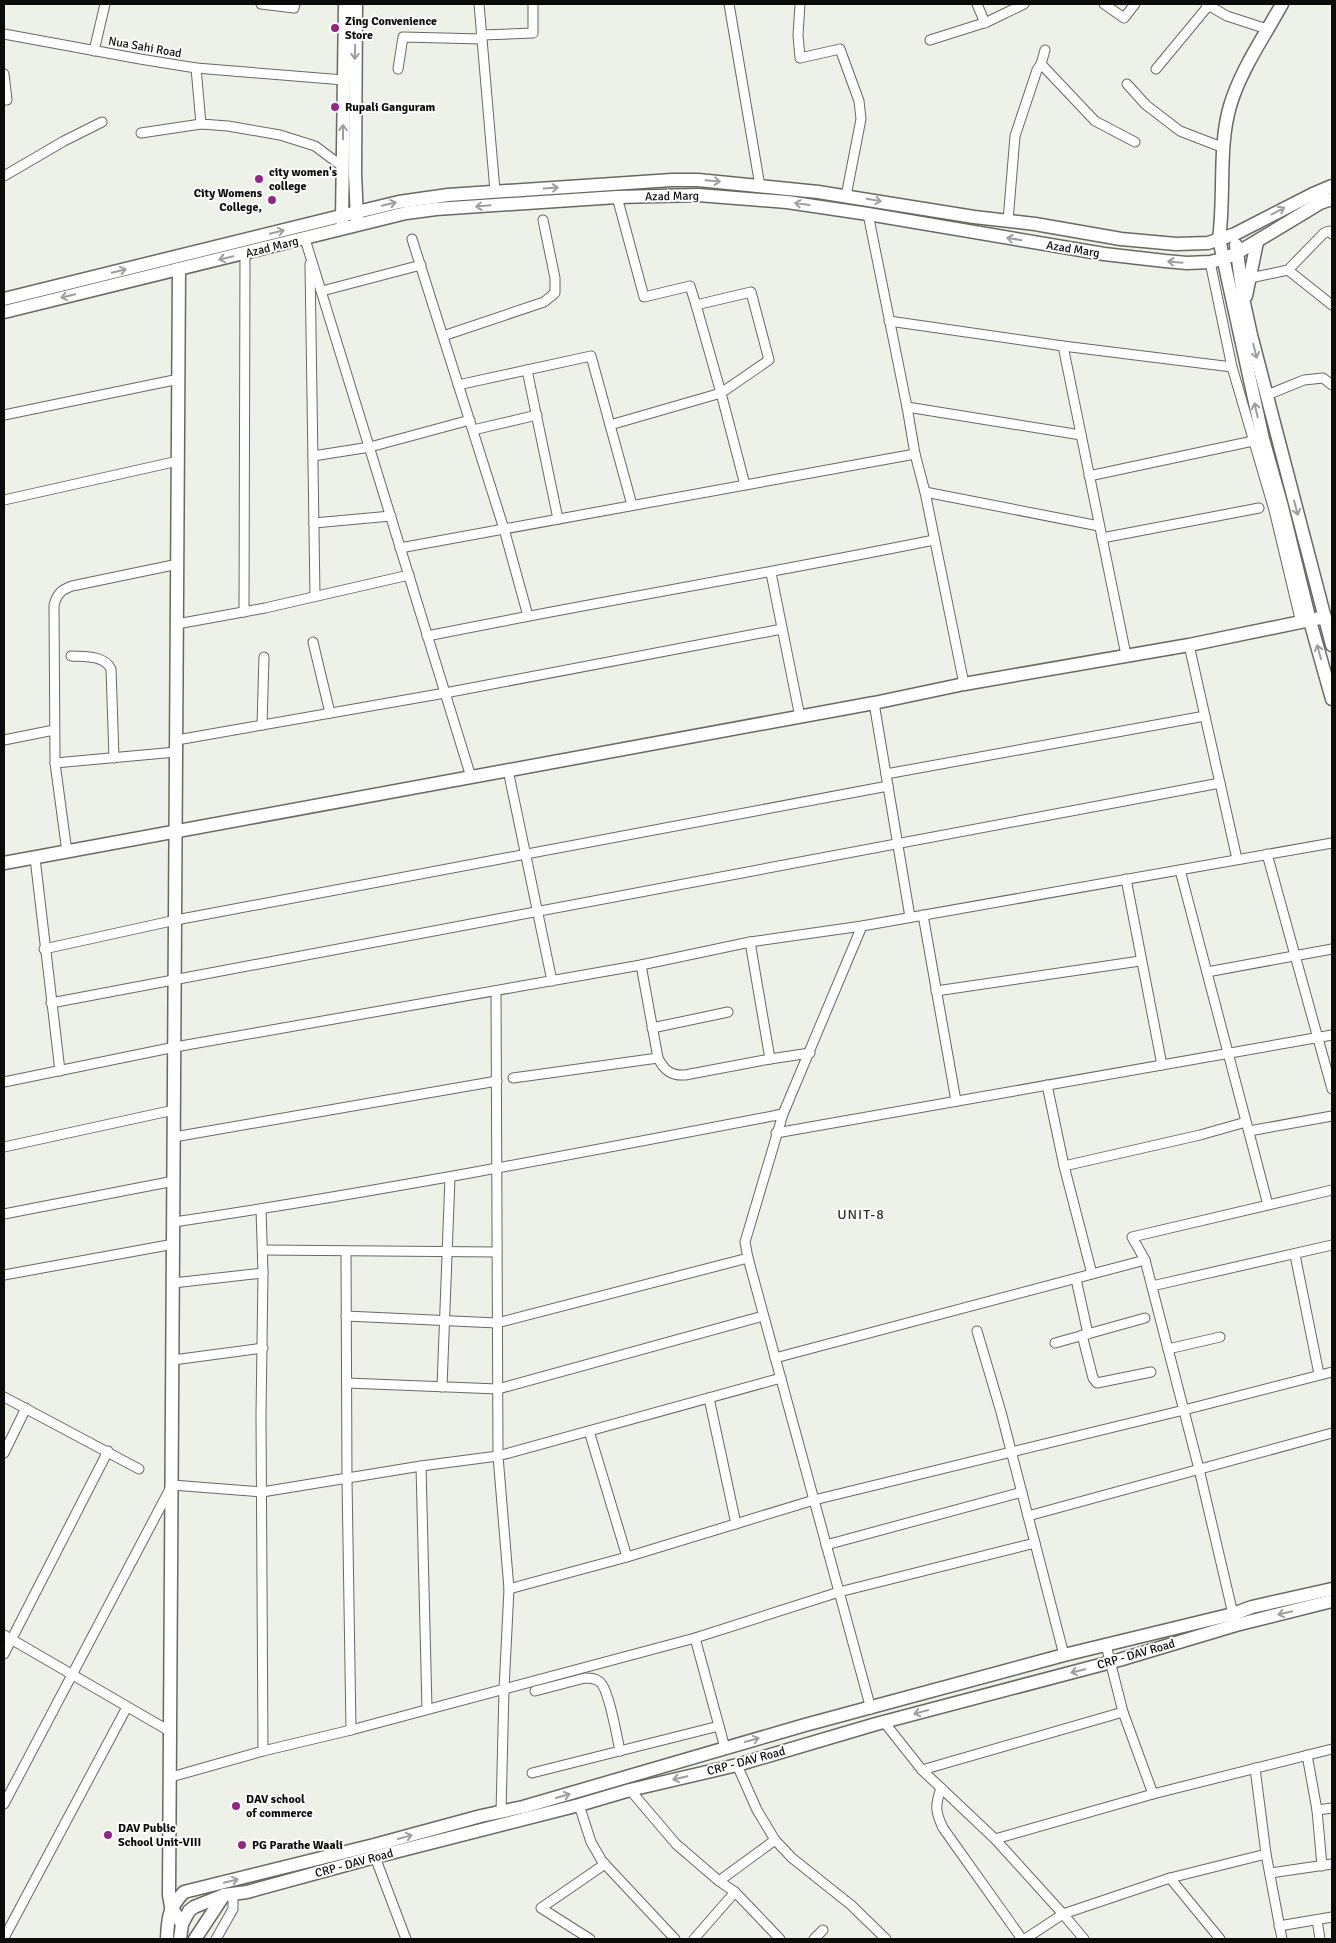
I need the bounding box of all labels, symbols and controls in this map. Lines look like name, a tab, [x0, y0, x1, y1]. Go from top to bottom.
place label: Zing Convenience Store	[345, 14, 437, 43]
marker: Zing Convenience Store	[329, 22, 341, 34]
street label: Nua Sahi Road	[107, 34, 183, 61]
one-way arrow	[350, 44, 360, 60]
place label: Rupali Ganguram	[345, 100, 436, 115]
marker: Rupali Ganguram	[329, 101, 341, 113]
one-way arrow	[339, 124, 348, 140]
place label: city women's college	[269, 165, 338, 194]
marker: city women's college	[253, 173, 265, 185]
one-way arrow	[705, 177, 721, 186]
one-way arrow	[542, 183, 558, 192]
place label: City Womens College,	[194, 186, 263, 215]
street label: Azad Marg	[645, 189, 699, 204]
marker: City Womens College,	[266, 194, 278, 206]
one-way arrow	[866, 196, 882, 206]
one-way arrow	[381, 199, 397, 208]
one-way arrow	[794, 199, 810, 209]
one-way arrow	[475, 201, 491, 210]
one-way arrow	[1270, 206, 1285, 216]
one-way arrow	[268, 227, 284, 236]
street label: Azad Marg	[244, 234, 300, 261]
one-way arrow	[1006, 234, 1022, 244]
street label: Azad Marg	[1045, 238, 1101, 261]
one-way arrow	[218, 254, 234, 263]
one-way arrow	[1167, 257, 1183, 267]
one-way arrow	[111, 266, 127, 275]
one-way arrow	[60, 292, 76, 301]
one-way arrow	[1251, 342, 1260, 358]
one-way arrow	[1251, 402, 1260, 418]
one-way arrow	[1292, 500, 1301, 516]
one-way arrow	[1313, 644, 1323, 660]
district label: UNIT-8	[837, 1206, 885, 1223]
one-way arrow	[1277, 1609, 1293, 1618]
street label: CRP - DAV Road	[1095, 1636, 1177, 1673]
one-way arrow	[1070, 1666, 1086, 1676]
one-way arrow	[913, 1708, 929, 1717]
one-way arrow	[744, 1735, 760, 1745]
street label: CRP - DAV Road	[705, 1744, 787, 1779]
one-way arrow	[672, 1774, 688, 1783]
one-way arrow	[554, 1790, 570, 1800]
place label: DAV school of commerce	[246, 1792, 313, 1821]
marker: DAV school of commerce	[230, 1800, 242, 1812]
place label: DAV Public School Unit-VIII	[118, 1821, 201, 1850]
marker: DAV Public School Unit-VIII	[102, 1829, 114, 1841]
one-way arrow	[397, 1831, 413, 1841]
place label: PG Parathe Waali	[252, 1838, 343, 1853]
marker: PG Parathe Waali	[236, 1839, 248, 1851]
street label: CRP - DAV Road	[313, 1846, 395, 1881]
one-way arrow	[222, 1875, 238, 1885]

